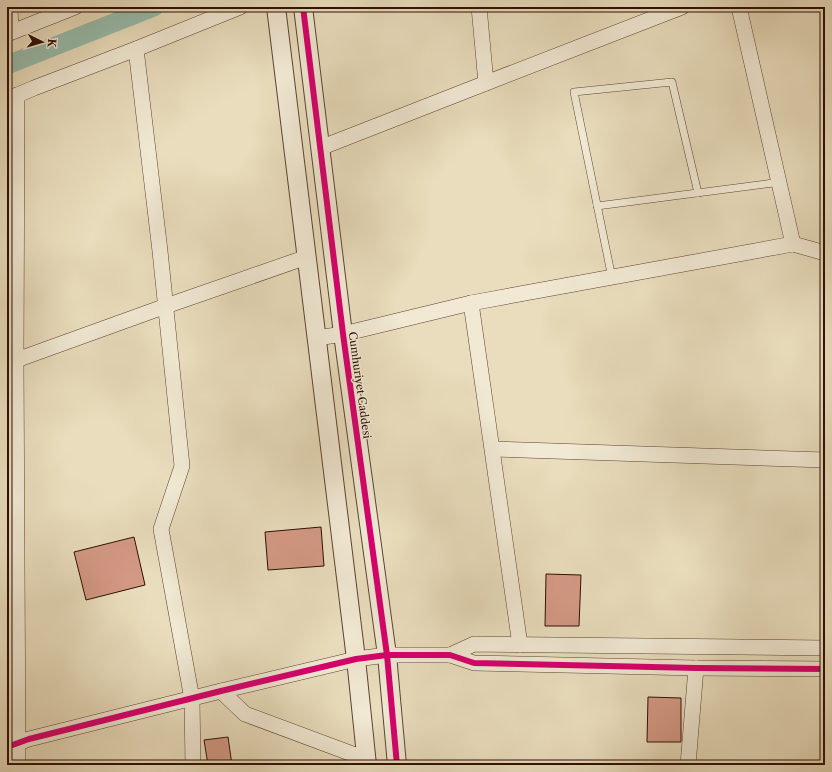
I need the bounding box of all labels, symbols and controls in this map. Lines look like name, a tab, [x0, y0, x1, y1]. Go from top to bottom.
north arrow	[22, 22, 62, 62]
text: K	[45, 38, 59, 49]
street label: Cumhuriyet Caddesi	[346, 331, 375, 440]

